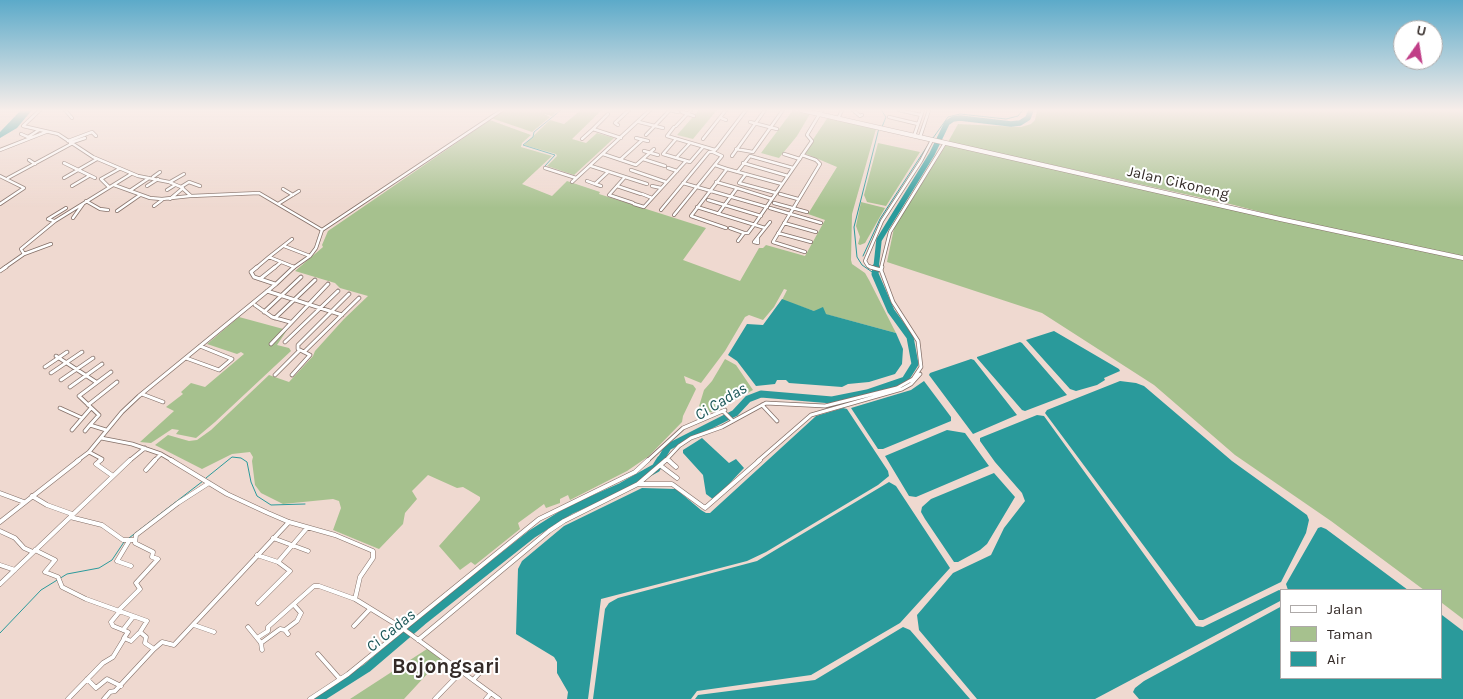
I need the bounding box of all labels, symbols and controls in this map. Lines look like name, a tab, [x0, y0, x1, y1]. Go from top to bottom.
north arrow	[1393, 20, 1443, 70]
text: U	[1415, 21, 1428, 40]
street label: Jalan Cikoneng	[1125, 163, 1231, 203]
water label: Ci Cadas	[691, 379, 751, 425]
legend	[1280, 589, 1443, 679]
text: Jalan	[1327, 600, 1363, 618]
water label: Ci Cadas	[363, 605, 419, 657]
text: Taman	[1327, 625, 1373, 643]
text: Air	[1327, 650, 1346, 668]
district label: Bojongsari	[392, 654, 500, 680]

